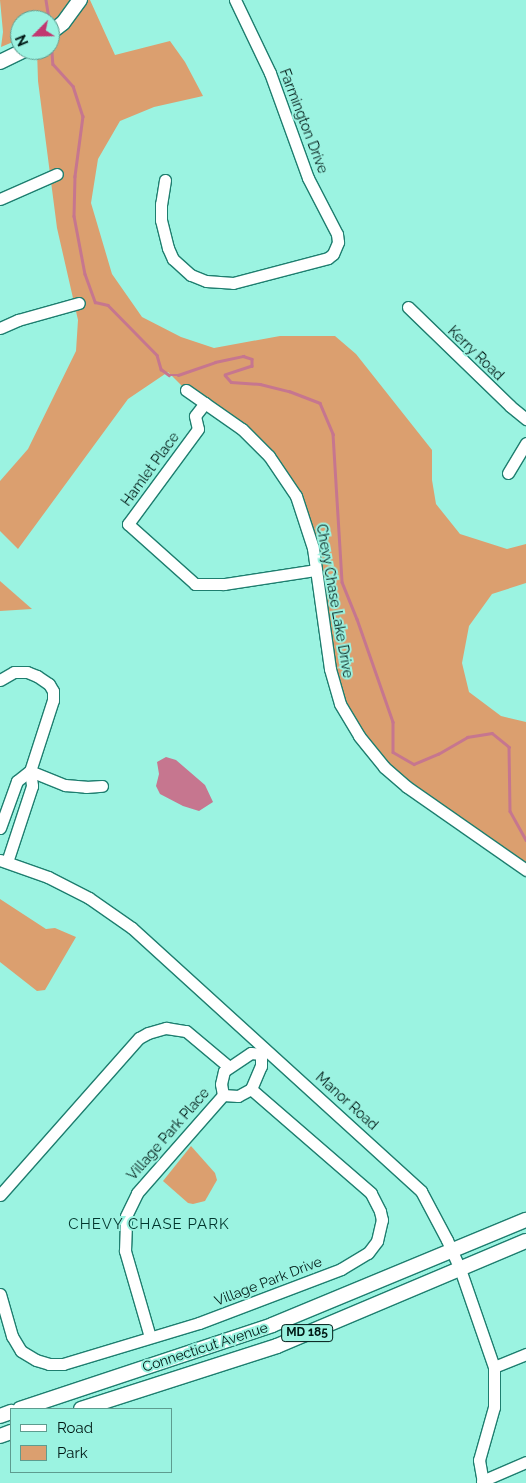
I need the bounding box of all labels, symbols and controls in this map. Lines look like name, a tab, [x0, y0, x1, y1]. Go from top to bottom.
north arrow	[10, 10, 60, 60]
text: N	[13, 32, 32, 49]
street label: Farmington Drive	[276, 66, 332, 176]
street label: Kerry Road	[445, 322, 507, 384]
street label: Hamlet Place	[118, 429, 182, 509]
street label: Chevy Chase Lake Drive	[313, 523, 357, 679]
street label: Manor Road	[312, 1069, 382, 1133]
street label: Village Park Place	[123, 1085, 213, 1183]
district label: CHEVY CHASE PARK	[66, 1216, 232, 1234]
street label: Village Park Drive	[212, 1253, 324, 1309]
street label: Connecticut Avenue	[140, 1319, 270, 1375]
road number: MD 185	[281, 1324, 333, 1342]
legend	[10, 1408, 172, 1473]
text: Road	[57, 1419, 93, 1437]
text: Park	[57, 1444, 88, 1462]

